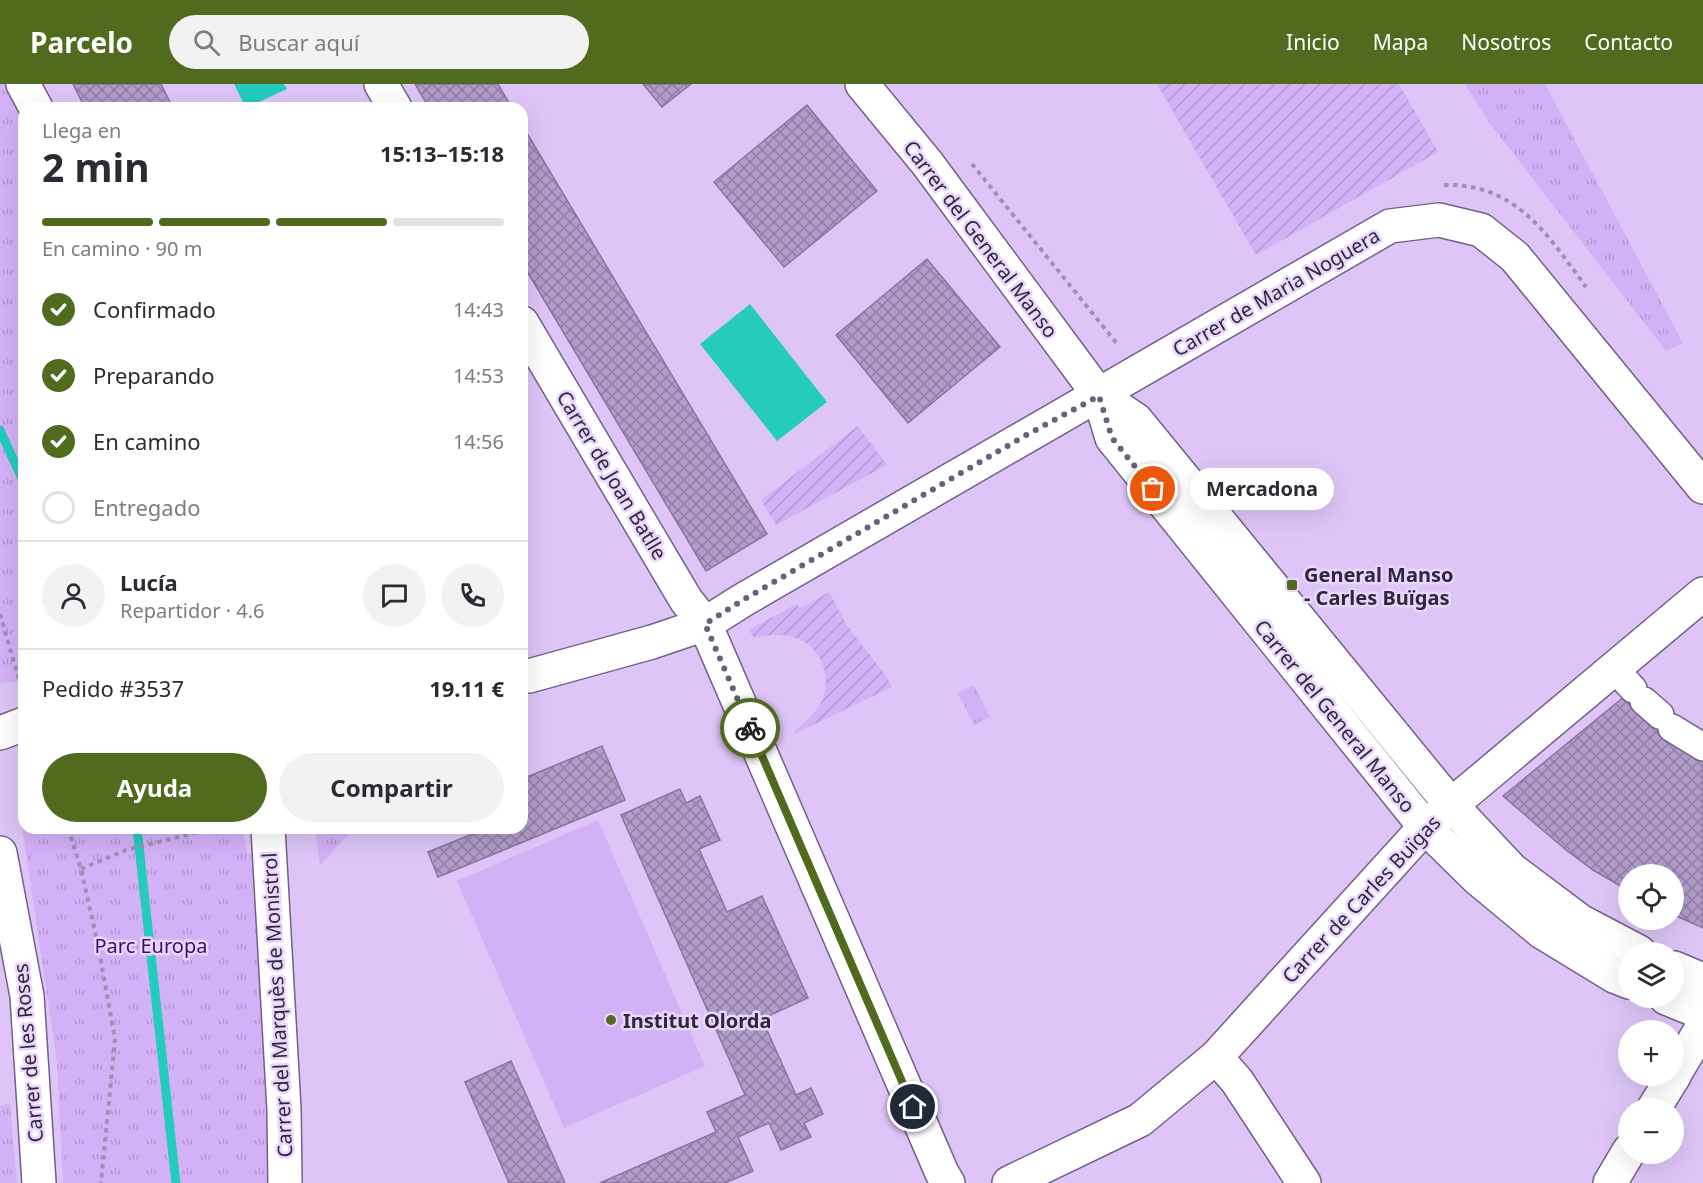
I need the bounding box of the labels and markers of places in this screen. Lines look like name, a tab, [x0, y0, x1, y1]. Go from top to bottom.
pin	[1127, 463, 1178, 514]
callout: Mercadona	[1189, 468, 1333, 510]
place label: General Manso - Carles Buïgas	[1304, 561, 1453, 611]
marker: General Manso - Carles Buïgas	[1285, 578, 1299, 592]
place label: Institut Olorda	[623, 1007, 771, 1034]
marker: Institut Olorda	[604, 1013, 618, 1027]
pin	[887, 1081, 938, 1132]

